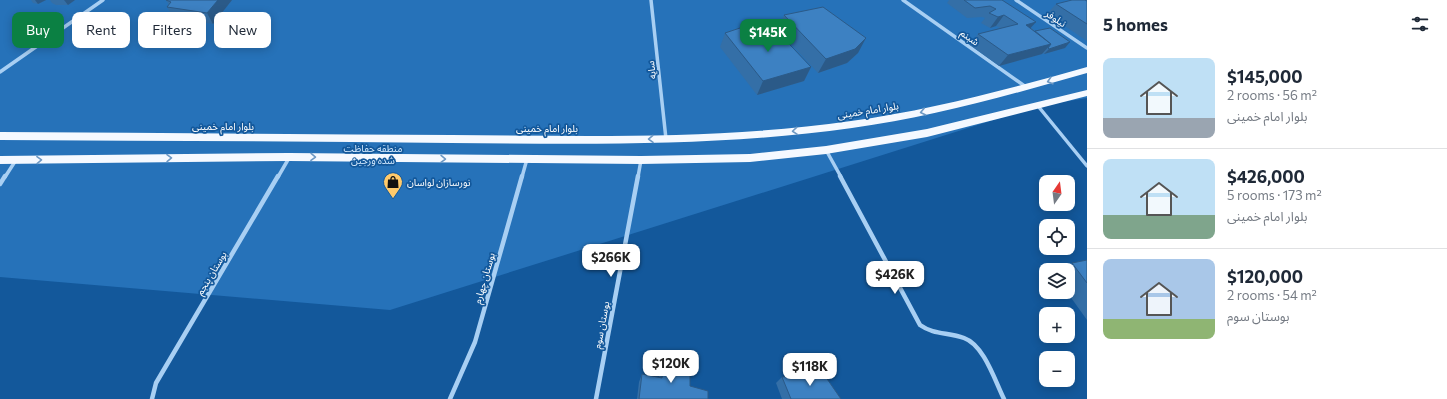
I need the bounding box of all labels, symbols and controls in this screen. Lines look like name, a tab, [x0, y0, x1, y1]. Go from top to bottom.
street label: نیلوفر	[1042, 6, 1069, 30]
chip: Buy	[12, 12, 64, 48]
chip: Rent	[72, 12, 130, 48]
chip: Filters	[138, 12, 206, 48]
chip: New	[214, 12, 271, 48]
icon: filters	[1409, 13, 1431, 35]
text: 5 homes	[1103, 14, 1168, 35]
pin: $145K	[740, 19, 796, 53]
text: $145K	[749, 24, 787, 40]
street label: شبنم	[957, 26, 982, 49]
street label: سایه	[644, 60, 658, 80]
text: $145,000	[1227, 66, 1302, 87]
icon: home	[1135, 74, 1183, 122]
one-way arrow	[1046, 76, 1053, 85]
text: 2 rooms · 56 m²	[1227, 87, 1317, 103]
street label: بلوار امام خمینی	[837, 99, 900, 124]
one-way arrow	[920, 107, 926, 115]
text: بلوار امام خمینی	[1227, 108, 1307, 124]
street label: بلوار امام خمینی	[192, 120, 254, 135]
street label: بلوار امام خمینی	[516, 122, 578, 137]
one-way arrow	[792, 127, 798, 136]
one-way arrow	[648, 135, 654, 143]
park label: منطقه حفاظت شده ورجین	[344, 142, 402, 167]
one-way arrow	[310, 153, 316, 162]
one-way arrow	[166, 154, 172, 163]
one-way arrow	[440, 155, 446, 163]
one-way arrow	[36, 156, 42, 164]
text: $426,000	[1227, 166, 1305, 187]
shop icon: نورسازان لواسان	[382, 171, 404, 199]
north arrow	[1039, 175, 1075, 211]
map controls	[1039, 175, 1075, 387]
icon: home	[1135, 175, 1183, 223]
place label: نورسازان لواسان	[407, 176, 471, 189]
text: 5 rooms · 173 m²	[1227, 187, 1322, 203]
text: بلوار امام خمینی	[1227, 208, 1307, 224]
button: locate	[1039, 219, 1075, 255]
pin: $266K	[583, 244, 639, 278]
street label: بوستان پنجم	[193, 249, 231, 298]
text: $266K	[591, 249, 631, 265]
street label: بوستان چهارم	[471, 251, 500, 306]
pin: $426K	[867, 261, 923, 295]
button: layers	[1039, 263, 1075, 299]
text: $426K	[875, 266, 915, 282]
text: $120,000	[1227, 266, 1303, 287]
icon: home	[1135, 275, 1183, 323]
text: 2 rooms · 54 m²	[1227, 287, 1317, 303]
street label: بوستان سوم	[591, 300, 614, 350]
button: +	[1039, 307, 1075, 343]
text: بوستان سوم	[1227, 308, 1289, 324]
pin: $120K	[643, 350, 699, 384]
button: −	[1039, 351, 1075, 387]
pin: $118K	[782, 353, 838, 387]
text: $120K	[652, 355, 690, 371]
text: $118K	[792, 358, 828, 374]

